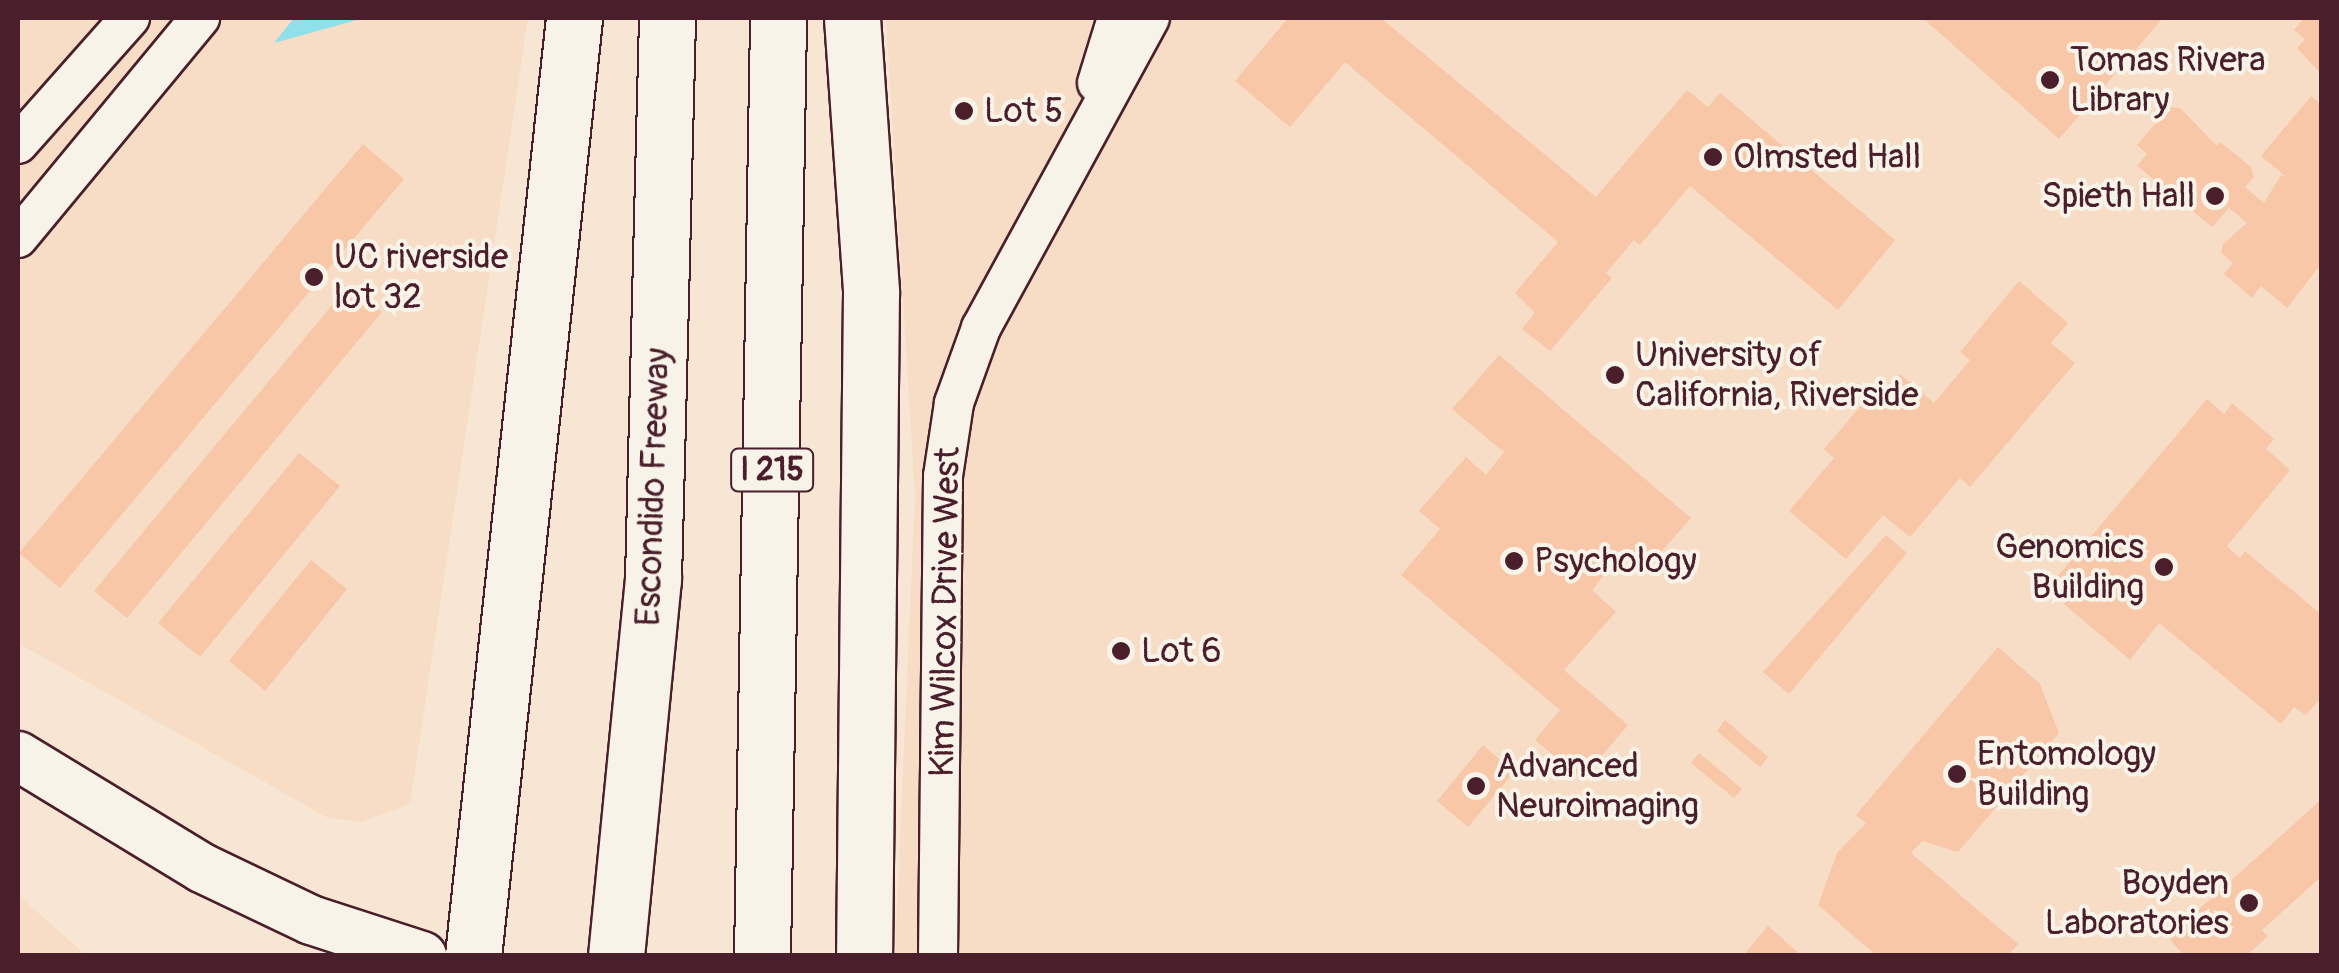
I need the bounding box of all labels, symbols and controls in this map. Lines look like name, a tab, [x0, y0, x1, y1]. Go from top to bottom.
place label: Tomas Rivera Library	[2070, 39, 2266, 121]
marker: Tomas Rivera Library	[2039, 69, 2061, 91]
place label: Lot 5	[984, 90, 1063, 132]
marker: Lot 5	[953, 100, 975, 122]
place label: Olmsted Hall	[1733, 136, 1921, 178]
marker: Olmsted Hall	[1702, 146, 1724, 168]
place label: Spieth Hall	[2041, 175, 2195, 217]
marker: Spieth Hall	[2204, 185, 2226, 207]
place label: UC riverside lot 32	[334, 236, 508, 318]
marker: UC riverside lot 32	[303, 266, 325, 288]
place label: University of California, Riverside	[1635, 334, 1919, 416]
street label: Escondido Freeway	[627, 347, 679, 627]
marker: University of California, Riverside	[1604, 364, 1626, 386]
road number: I 215	[730, 443, 814, 497]
street label: Kim Wilcox Drive West	[921, 447, 969, 777]
place label: Genomics Building	[1995, 526, 2144, 608]
place label: Psychology	[1534, 540, 1697, 582]
marker: Psychology	[1503, 550, 1525, 572]
marker: Genomics Building	[2153, 556, 2175, 578]
place label: Lot 6	[1141, 630, 1222, 672]
marker: Lot 6	[1110, 640, 1132, 662]
place label: Entomology Building	[1977, 733, 2156, 815]
place label: Advanced Neuroimaging	[1496, 745, 1699, 827]
marker: Entomology Building	[1946, 763, 1968, 785]
marker: Advanced Neuroimaging	[1465, 775, 1487, 797]
place label: Boyden Laboratories	[2045, 862, 2229, 944]
marker: Boyden Laboratories	[2238, 892, 2260, 914]

